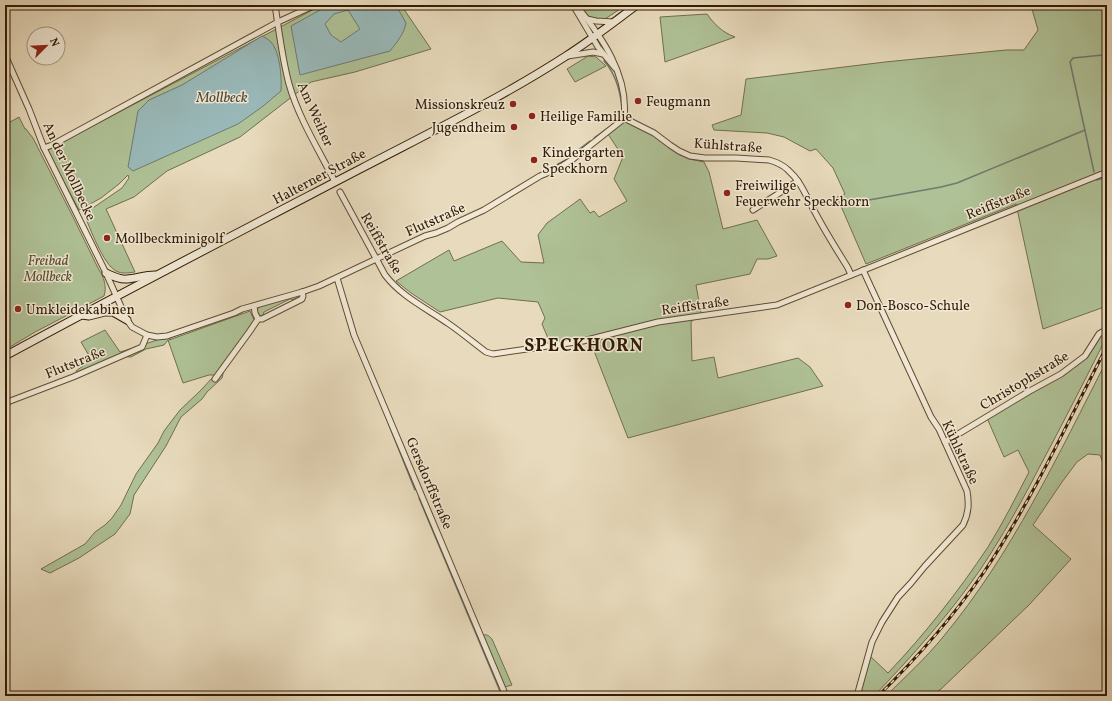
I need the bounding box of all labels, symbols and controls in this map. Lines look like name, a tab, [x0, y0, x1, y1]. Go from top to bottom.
north arrow	[26, 26, 66, 66]
text: N	[45, 36, 62, 49]
street label: Am Weiher	[292, 79, 337, 150]
water label: Mollbeck	[195, 88, 248, 109]
place label: Feugmann	[646, 93, 711, 112]
place label: Missionskreuz	[415, 96, 505, 115]
marker: Feugmann	[633, 96, 643, 106]
marker: Missionskreuz	[508, 99, 518, 109]
place label: Heilige Familie	[540, 108, 633, 127]
marker: Heilige Familie	[527, 111, 537, 121]
street label: An der Mollbecke	[37, 119, 100, 224]
place label: Jugendheim	[432, 119, 506, 138]
marker: Jugendheim	[509, 122, 519, 132]
street label: Kühlstraße	[693, 135, 763, 158]
place label: Kindergarten Speckhorn	[542, 144, 624, 179]
street label: Halterner Straße	[270, 145, 370, 210]
marker: Kindergarten Speckhorn	[529, 155, 539, 165]
place label: Freiwilige Feuerwehr Speckhorn	[735, 177, 869, 212]
street label: Reiffstraße	[963, 182, 1034, 225]
marker: Freiwilige Feuerwehr Speckhorn	[722, 188, 732, 198]
street label: Flutstraße	[403, 199, 469, 242]
street label: Reiffstraße	[355, 209, 406, 278]
place label: Mollbeckminigolf	[115, 230, 225, 249]
marker: Mollbeckminigolf	[102, 233, 112, 243]
park label: Freibad Mollbeck	[23, 252, 73, 287]
street label: Reiffstraße	[660, 292, 731, 321]
place label: Don-Bosco-Schule	[856, 297, 970, 316]
marker: Don-Bosco-Schule	[843, 300, 853, 310]
place label: Umkleidekabinen	[26, 301, 135, 320]
marker: Umkleidekabinen	[13, 304, 23, 314]
district label: SPECKHORN	[524, 334, 644, 359]
street label: Flutstraße	[43, 343, 109, 384]
street label: Christophstraße	[977, 347, 1073, 415]
street label: Kühlstraße	[937, 418, 983, 488]
street label: Gersdorffstraße	[401, 435, 457, 533]

